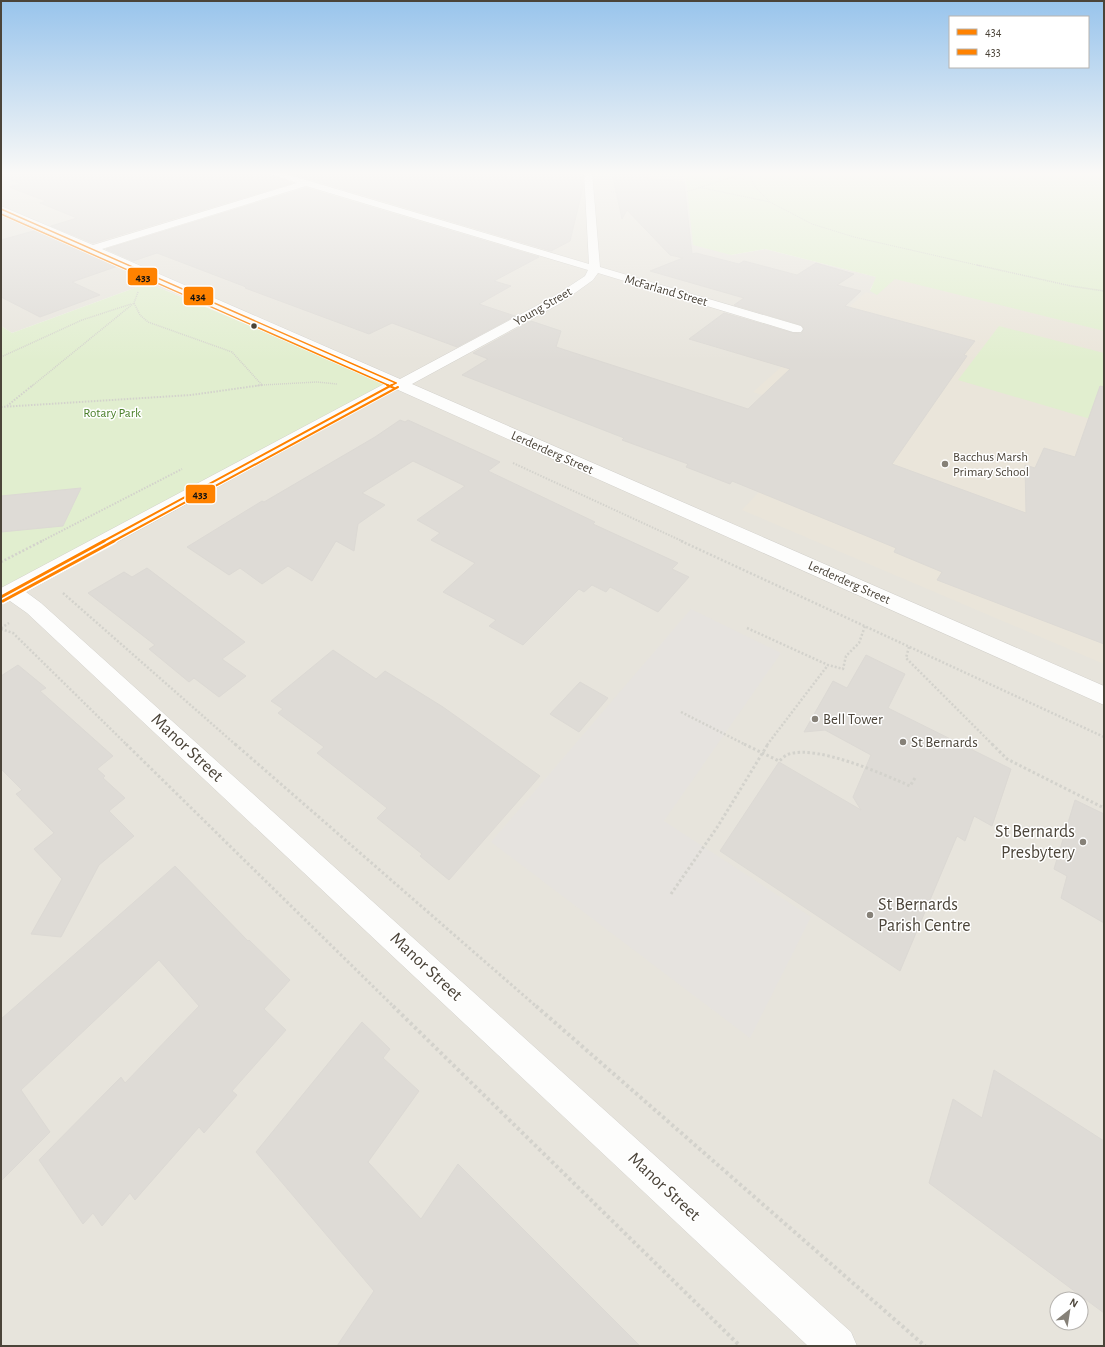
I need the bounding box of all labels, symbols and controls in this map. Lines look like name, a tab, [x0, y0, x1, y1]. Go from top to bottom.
legend	[949, 16, 1089, 68]
text: 434	[985, 26, 1002, 38]
text: 433	[985, 46, 1001, 58]
line badge: 433	[127, 267, 158, 286]
text: 433	[135, 272, 151, 283]
street label: McFarland Street	[623, 273, 709, 309]
street label: Young Street	[512, 285, 574, 329]
line badge: 434	[183, 286, 214, 306]
text: 434	[190, 291, 206, 302]
unlabelled marker	[249, 321, 259, 331]
park label: Rotary Park	[83, 407, 141, 420]
street label: Lerderderg Street	[509, 429, 595, 477]
place label: Bacchus Marsh Primary School	[953, 451, 1029, 479]
marker: Bacchus Marsh Primary School	[940, 459, 950, 469]
line badge: 433	[185, 484, 216, 504]
text: 433	[192, 489, 208, 500]
street label: Lerderderg Street	[806, 559, 892, 607]
street label: Manor Street	[147, 710, 227, 786]
place label: Bell Tower	[823, 712, 883, 727]
marker: Bell Tower	[810, 714, 820, 724]
place label: St Bernards	[911, 735, 978, 750]
marker: St Bernards	[898, 737, 908, 747]
place label: St Bernards Presbytery	[995, 823, 1075, 862]
marker: St Bernards Presbytery	[1078, 837, 1088, 847]
place label: St Bernards Parish Centre	[878, 896, 971, 935]
marker: St Bernards Parish Centre	[865, 910, 875, 920]
street label: Manor Street	[386, 929, 466, 1005]
street label: Manor Street	[624, 1149, 704, 1225]
north arrow	[1049, 1291, 1089, 1331]
text: N	[1068, 1296, 1080, 1309]

